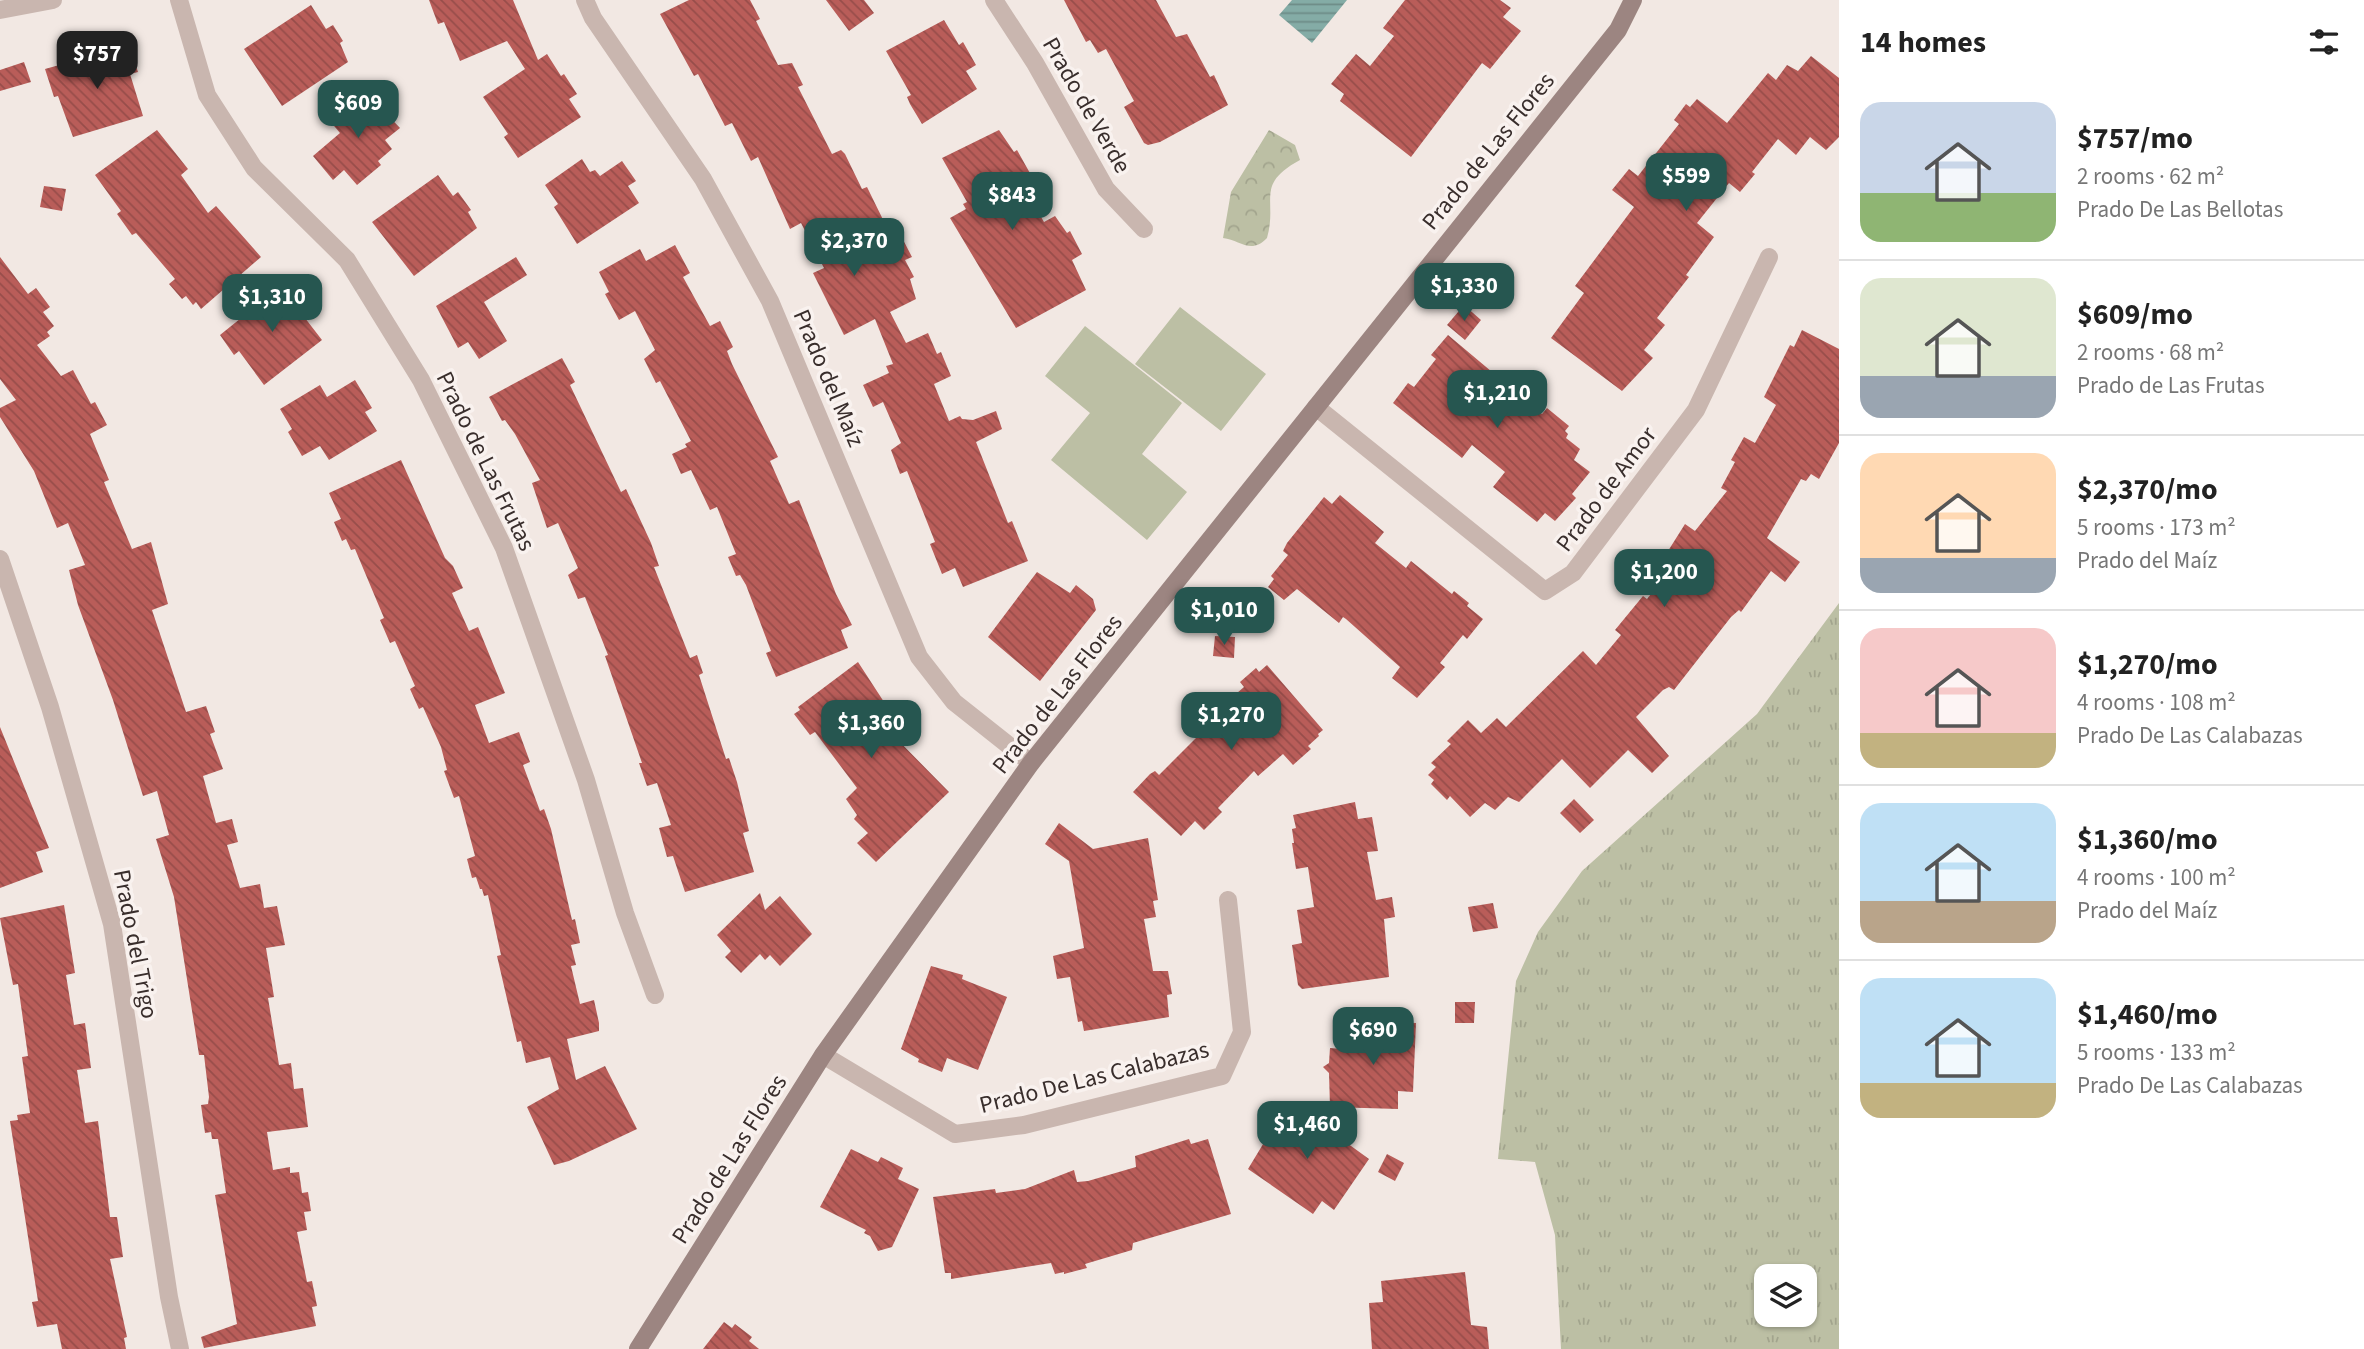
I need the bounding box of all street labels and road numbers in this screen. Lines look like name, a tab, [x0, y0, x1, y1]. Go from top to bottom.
street label: Prado de Verde	[1033, 31, 1140, 180]
street label: Prado de Las Flores	[1414, 65, 1563, 238]
street label: Prado del Maíz	[784, 304, 873, 452]
street label: Prado de Las Frutas	[427, 366, 544, 557]
street label: Prado de Amor	[1548, 419, 1666, 559]
street label: Prado de Las Flores	[984, 607, 1131, 782]
street label: Prado del Trigo	[104, 866, 167, 1022]
street label: Prado De Las Calabazas	[976, 1032, 1213, 1123]
street label: Prado de Las Flores	[663, 1068, 796, 1251]

